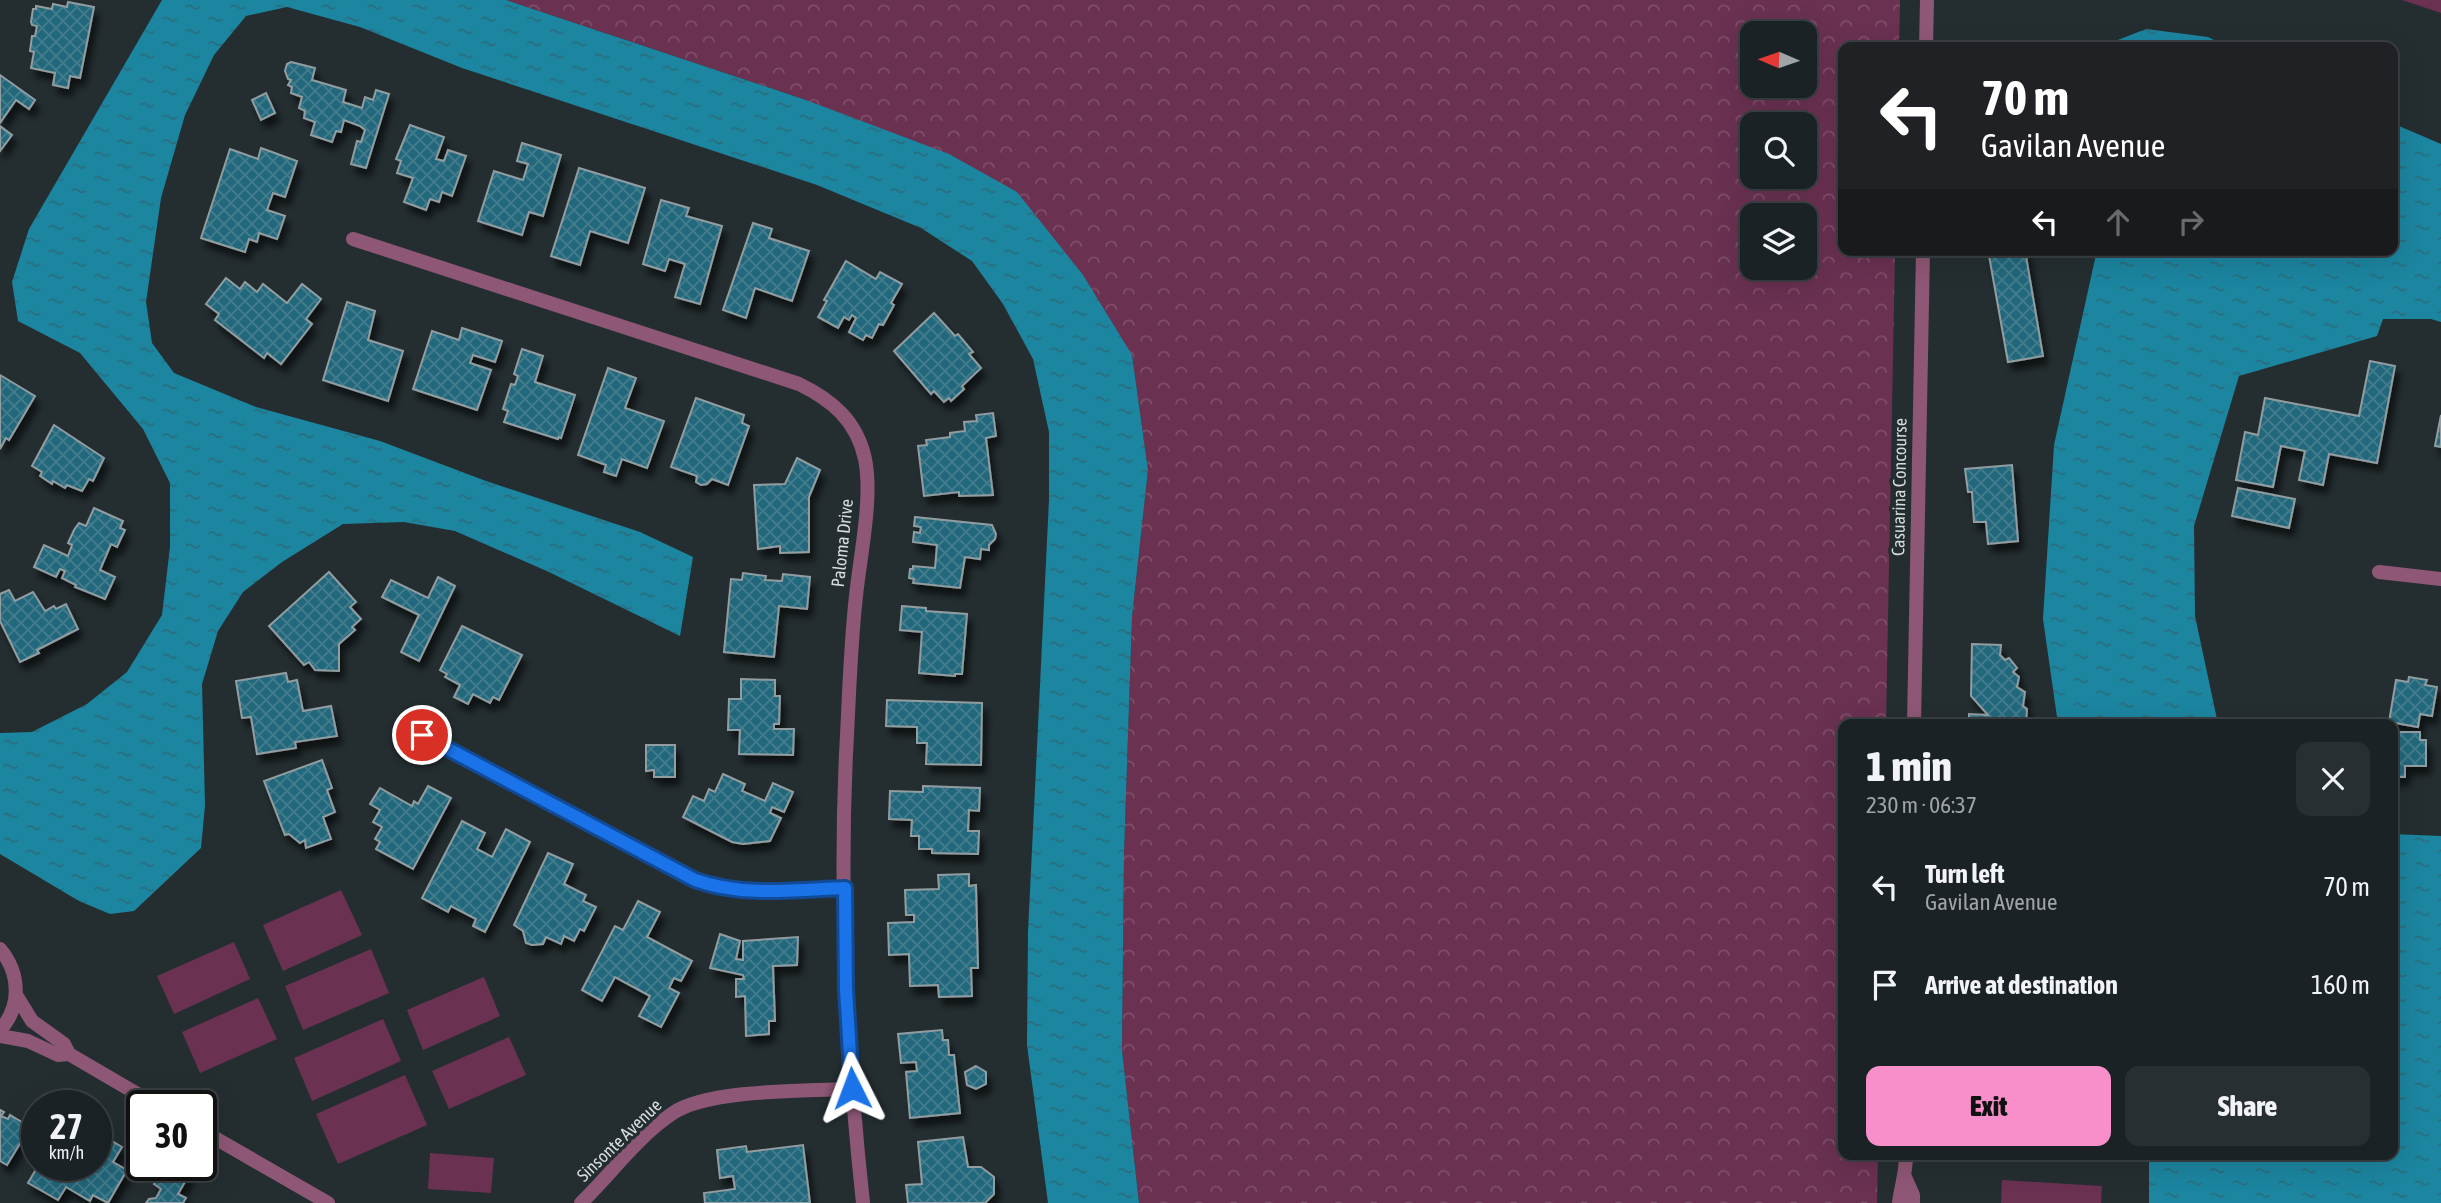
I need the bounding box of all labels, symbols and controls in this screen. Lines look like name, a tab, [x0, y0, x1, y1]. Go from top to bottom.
north arrow	[1740, 21, 1816, 98]
map controls	[1740, 21, 1817, 280]
text: 70 m	[1981, 69, 2069, 125]
icon: left	[1866, 70, 1957, 161]
button: search	[1740, 112, 1817, 189]
text: Gavilan Avenue	[1981, 127, 2165, 164]
button: layers	[1740, 203, 1817, 280]
icon: left	[2026, 203, 2064, 241]
icon: ahead	[2099, 203, 2137, 241]
icon: right	[2172, 203, 2210, 241]
street label: Casuarina Concourse	[1887, 418, 1911, 556]
street label: Paloma Drive	[827, 498, 857, 588]
pin	[392, 705, 452, 765]
icon: arrive	[403, 716, 441, 754]
text: 1 min	[1866, 742, 1952, 790]
button: close	[2296, 742, 2370, 816]
text: 230 m · 06:37	[1866, 792, 1977, 818]
text: Turn left	[1925, 859, 2005, 889]
icon: left	[1866, 868, 1904, 906]
text: 70 m	[2323, 872, 2370, 902]
text: Gavilan Avenue	[1925, 889, 2057, 915]
icon: arrive	[1866, 966, 1904, 1004]
text: Arrive at destination	[1925, 970, 2118, 1000]
text: 160 m	[2311, 970, 2370, 1000]
position arrow	[815, 1051, 889, 1125]
button: Exit	[1866, 1066, 2111, 1146]
button: Share	[2125, 1066, 2370, 1146]
speed limit sign: 30	[126, 1090, 217, 1181]
street label: Sinsonte Avenue	[572, 1094, 666, 1186]
text: 27	[50, 1106, 83, 1146]
text: km/h	[49, 1142, 84, 1163]

